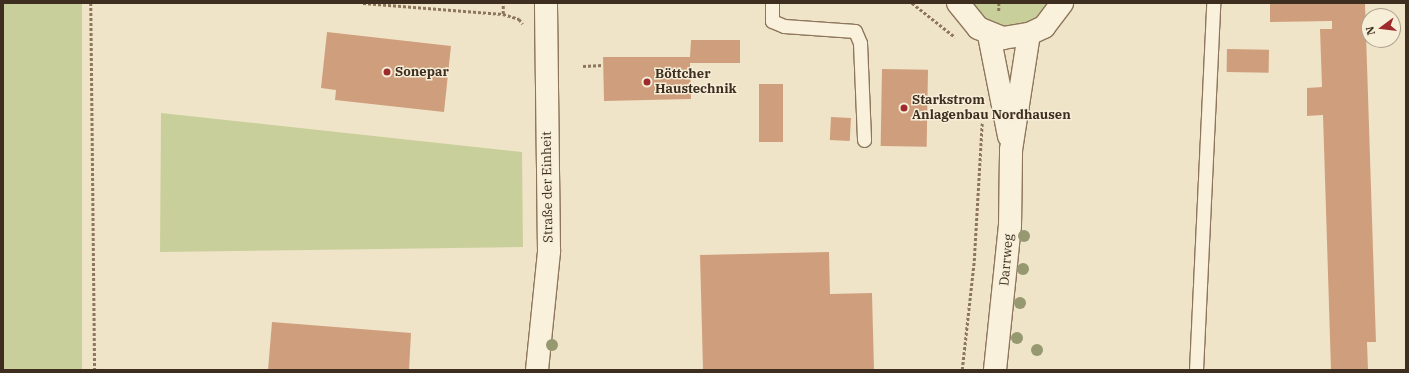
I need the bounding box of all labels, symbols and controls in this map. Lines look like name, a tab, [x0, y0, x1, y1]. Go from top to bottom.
north arrow	[1361, 8, 1401, 48]
text: N	[1362, 25, 1378, 37]
place label: Sonepar	[395, 64, 449, 80]
marker: Sonepar	[382, 67, 392, 77]
place label: Böttcher Haustechnik	[655, 67, 737, 98]
marker: Böttcher Haustechnik	[642, 77, 652, 87]
place label: Starkstrom Anlagenbau Nordhausen	[912, 93, 1071, 124]
marker: Starkstrom Anlagenbau Nordhausen	[899, 103, 909, 113]
street label: Straße der Einheit	[539, 131, 557, 243]
street label: Darrweg	[997, 233, 1017, 287]

